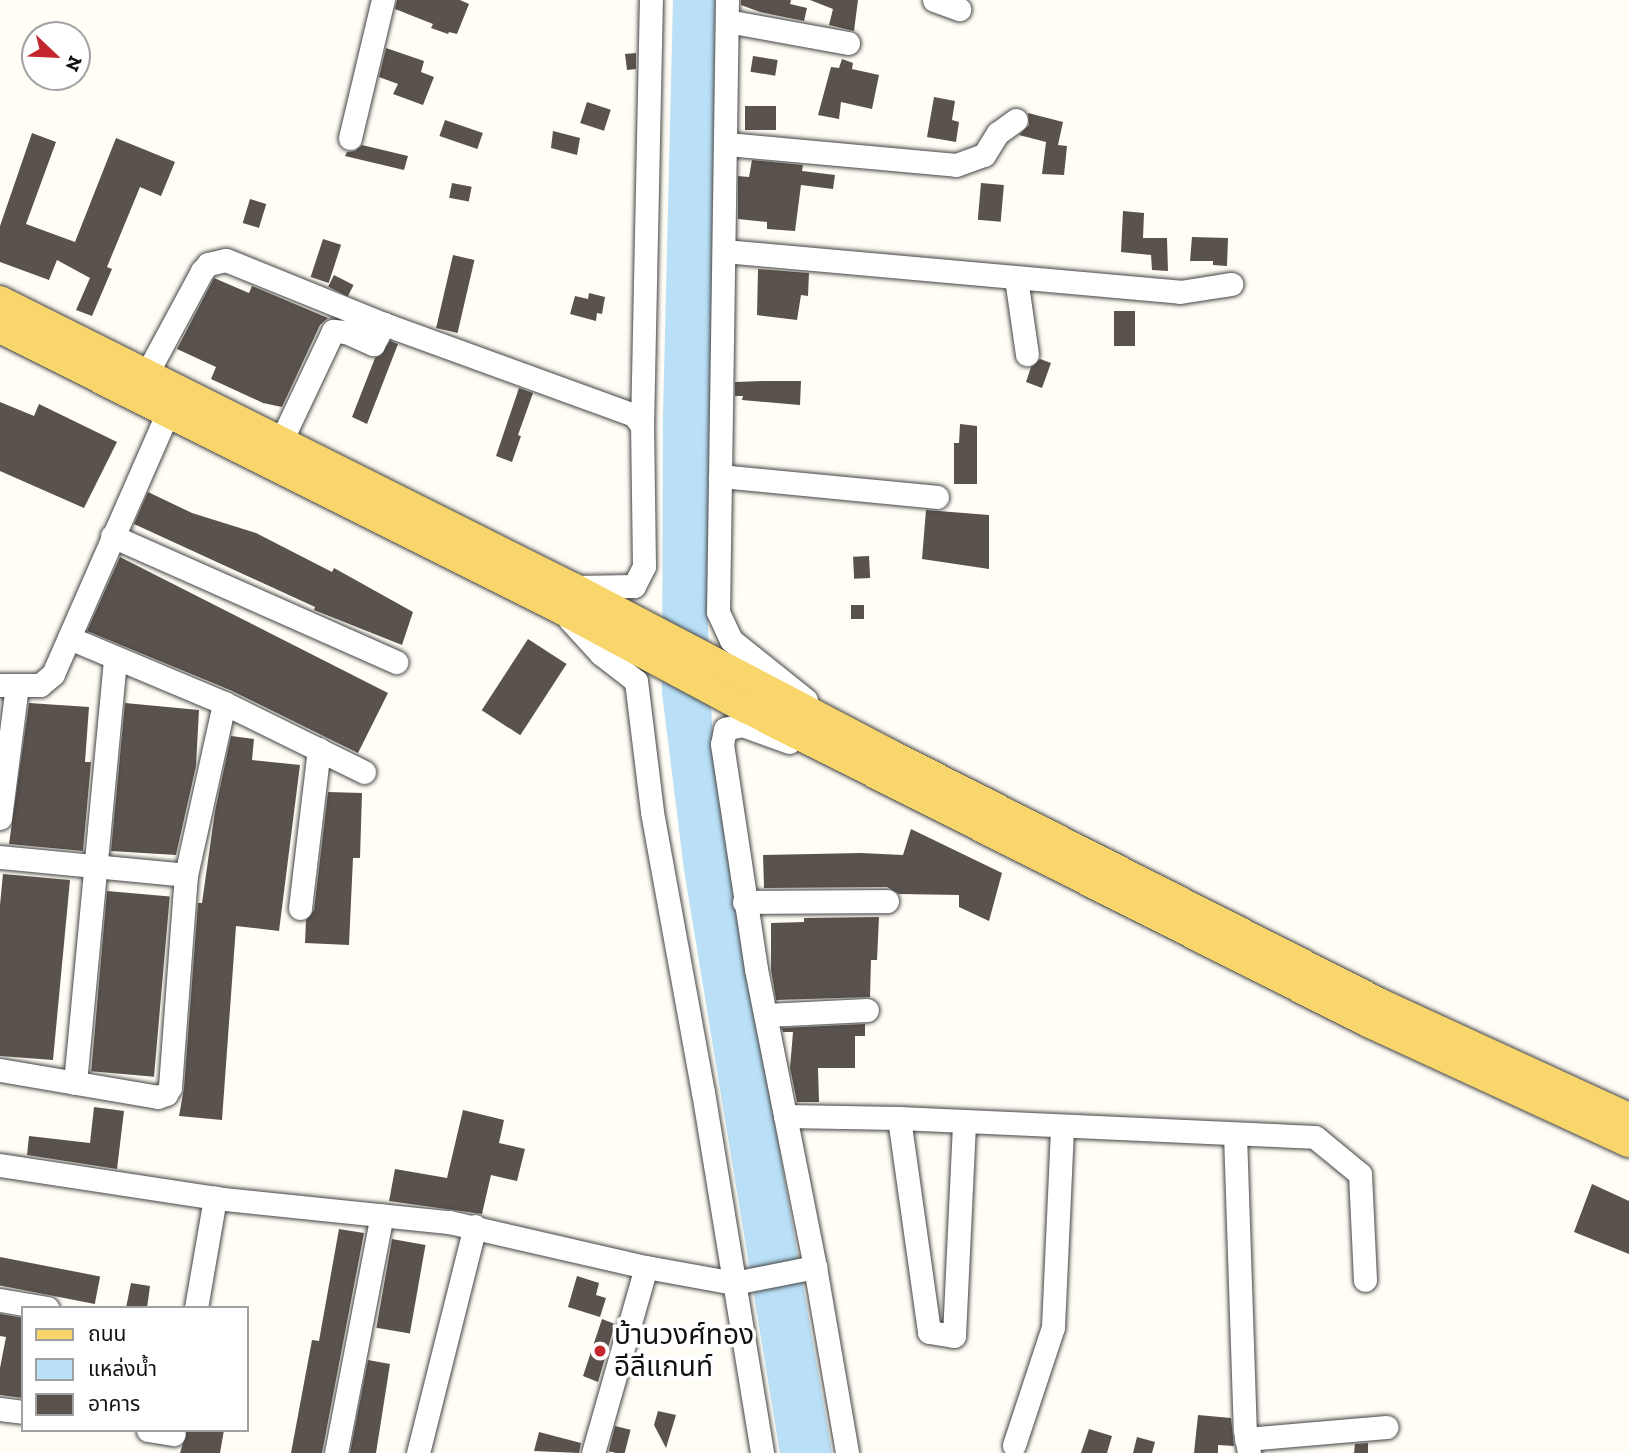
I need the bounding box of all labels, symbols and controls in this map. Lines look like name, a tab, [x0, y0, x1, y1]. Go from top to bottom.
north arrow	[21, 21, 91, 91]
text: N	[61, 52, 87, 75]
legend	[21, 1306, 248, 1432]
place label: บ้านวงศ์ทอง อีลีแกนท์	[614, 1318, 754, 1384]
text: ถนน	[88, 1321, 126, 1346]
marker: บ้านวงศ์ทอง อีลีแกนท์	[592, 1343, 608, 1359]
text: แหล่งน้ำ	[88, 1356, 157, 1381]
text: อาคาร	[88, 1391, 140, 1416]

